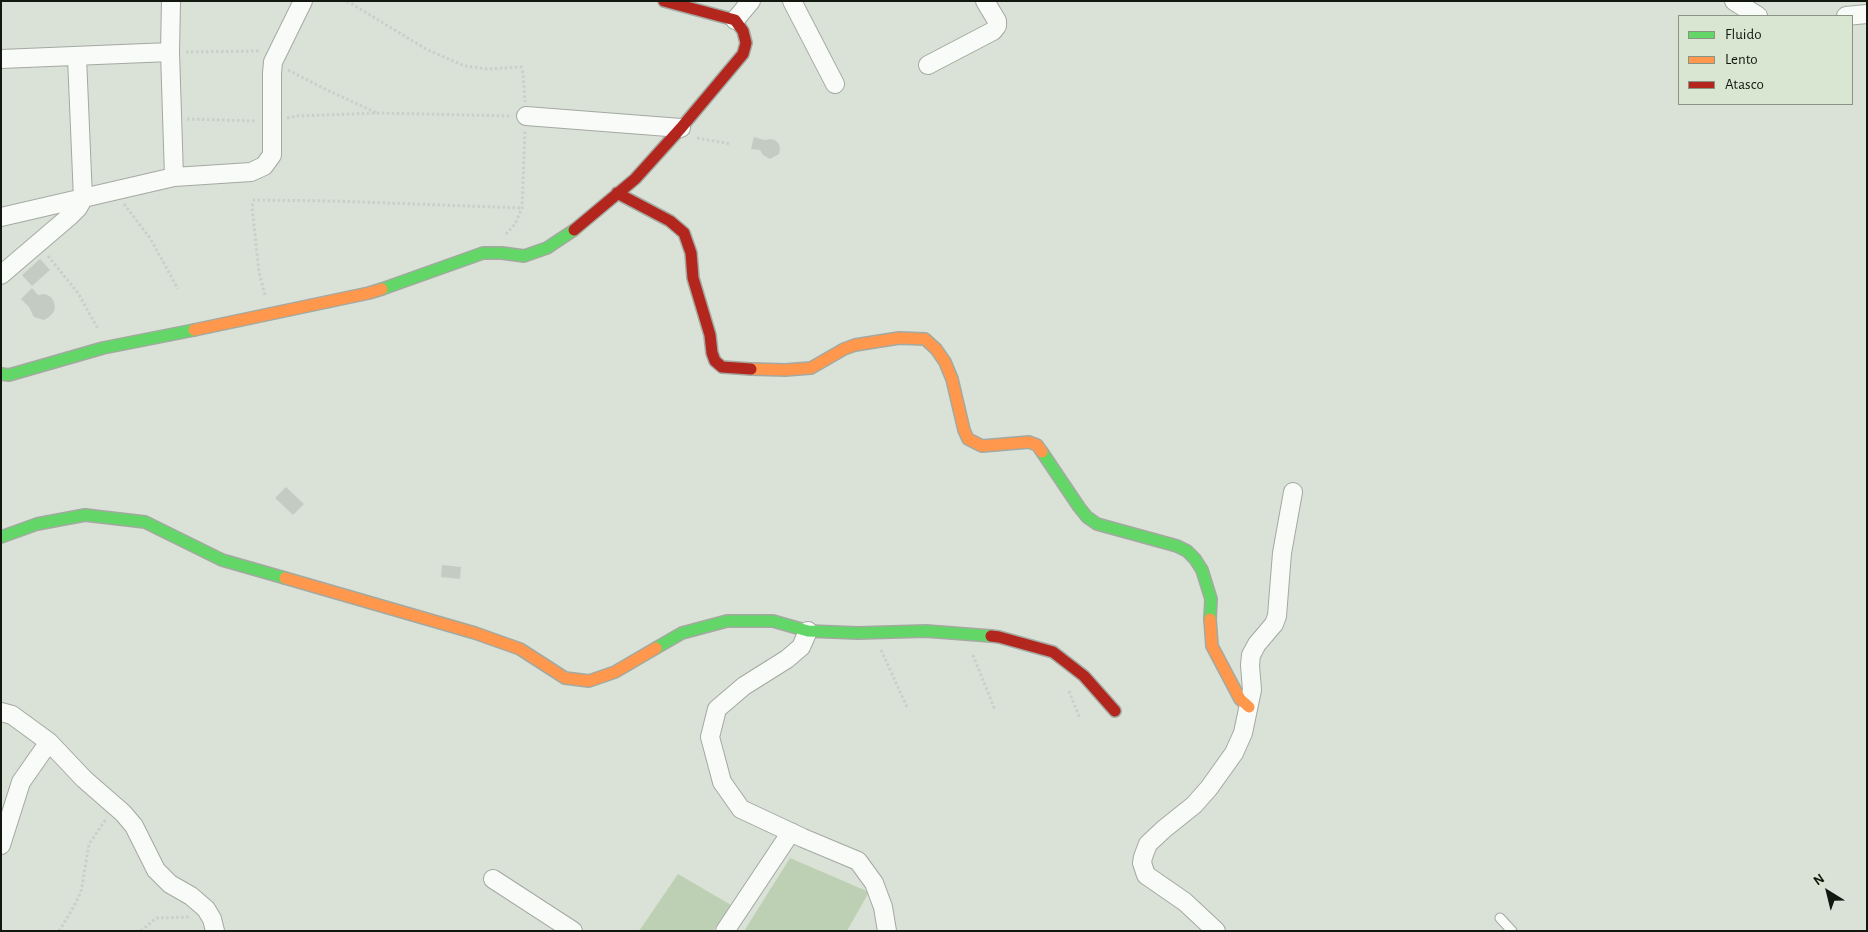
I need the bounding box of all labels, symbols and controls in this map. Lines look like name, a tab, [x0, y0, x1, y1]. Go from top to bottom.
legend	[1678, 15, 1853, 105]
text: Fluido	[1725, 27, 1762, 42]
text: Lento	[1725, 52, 1758, 67]
text: Atasco	[1725, 77, 1764, 92]
north arrow	[1803, 867, 1853, 917]
text: N	[1811, 871, 1827, 888]

